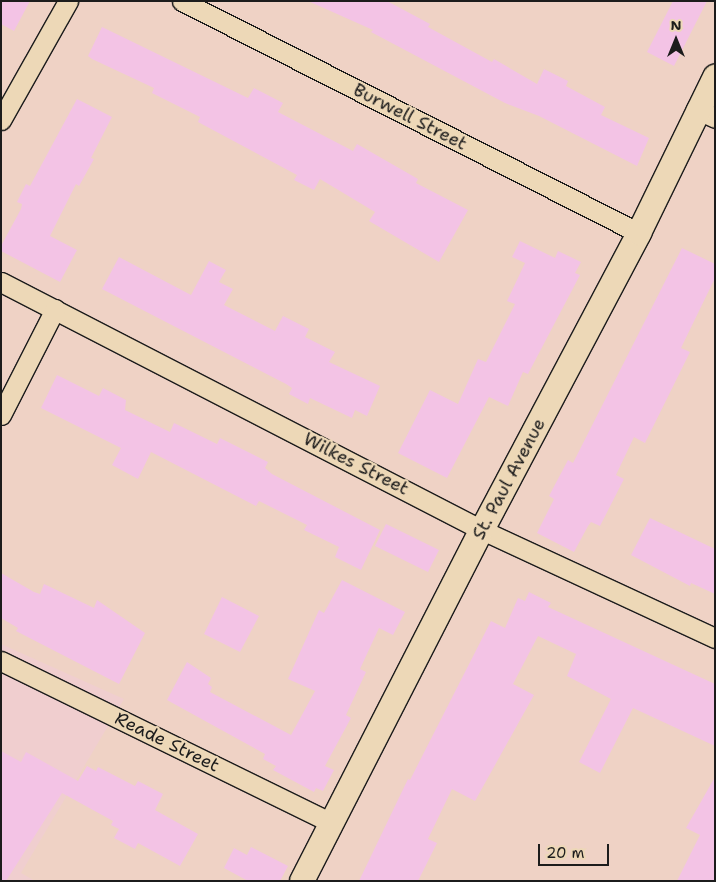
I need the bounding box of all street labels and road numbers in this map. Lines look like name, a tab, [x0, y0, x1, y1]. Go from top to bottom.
street label: Burwell Street	[350, 79, 470, 155]
street label: St. Paul Avenue	[468, 415, 550, 543]
street label: Wilkes Street	[300, 428, 412, 500]
street label: Reade Street	[111, 707, 223, 777]

